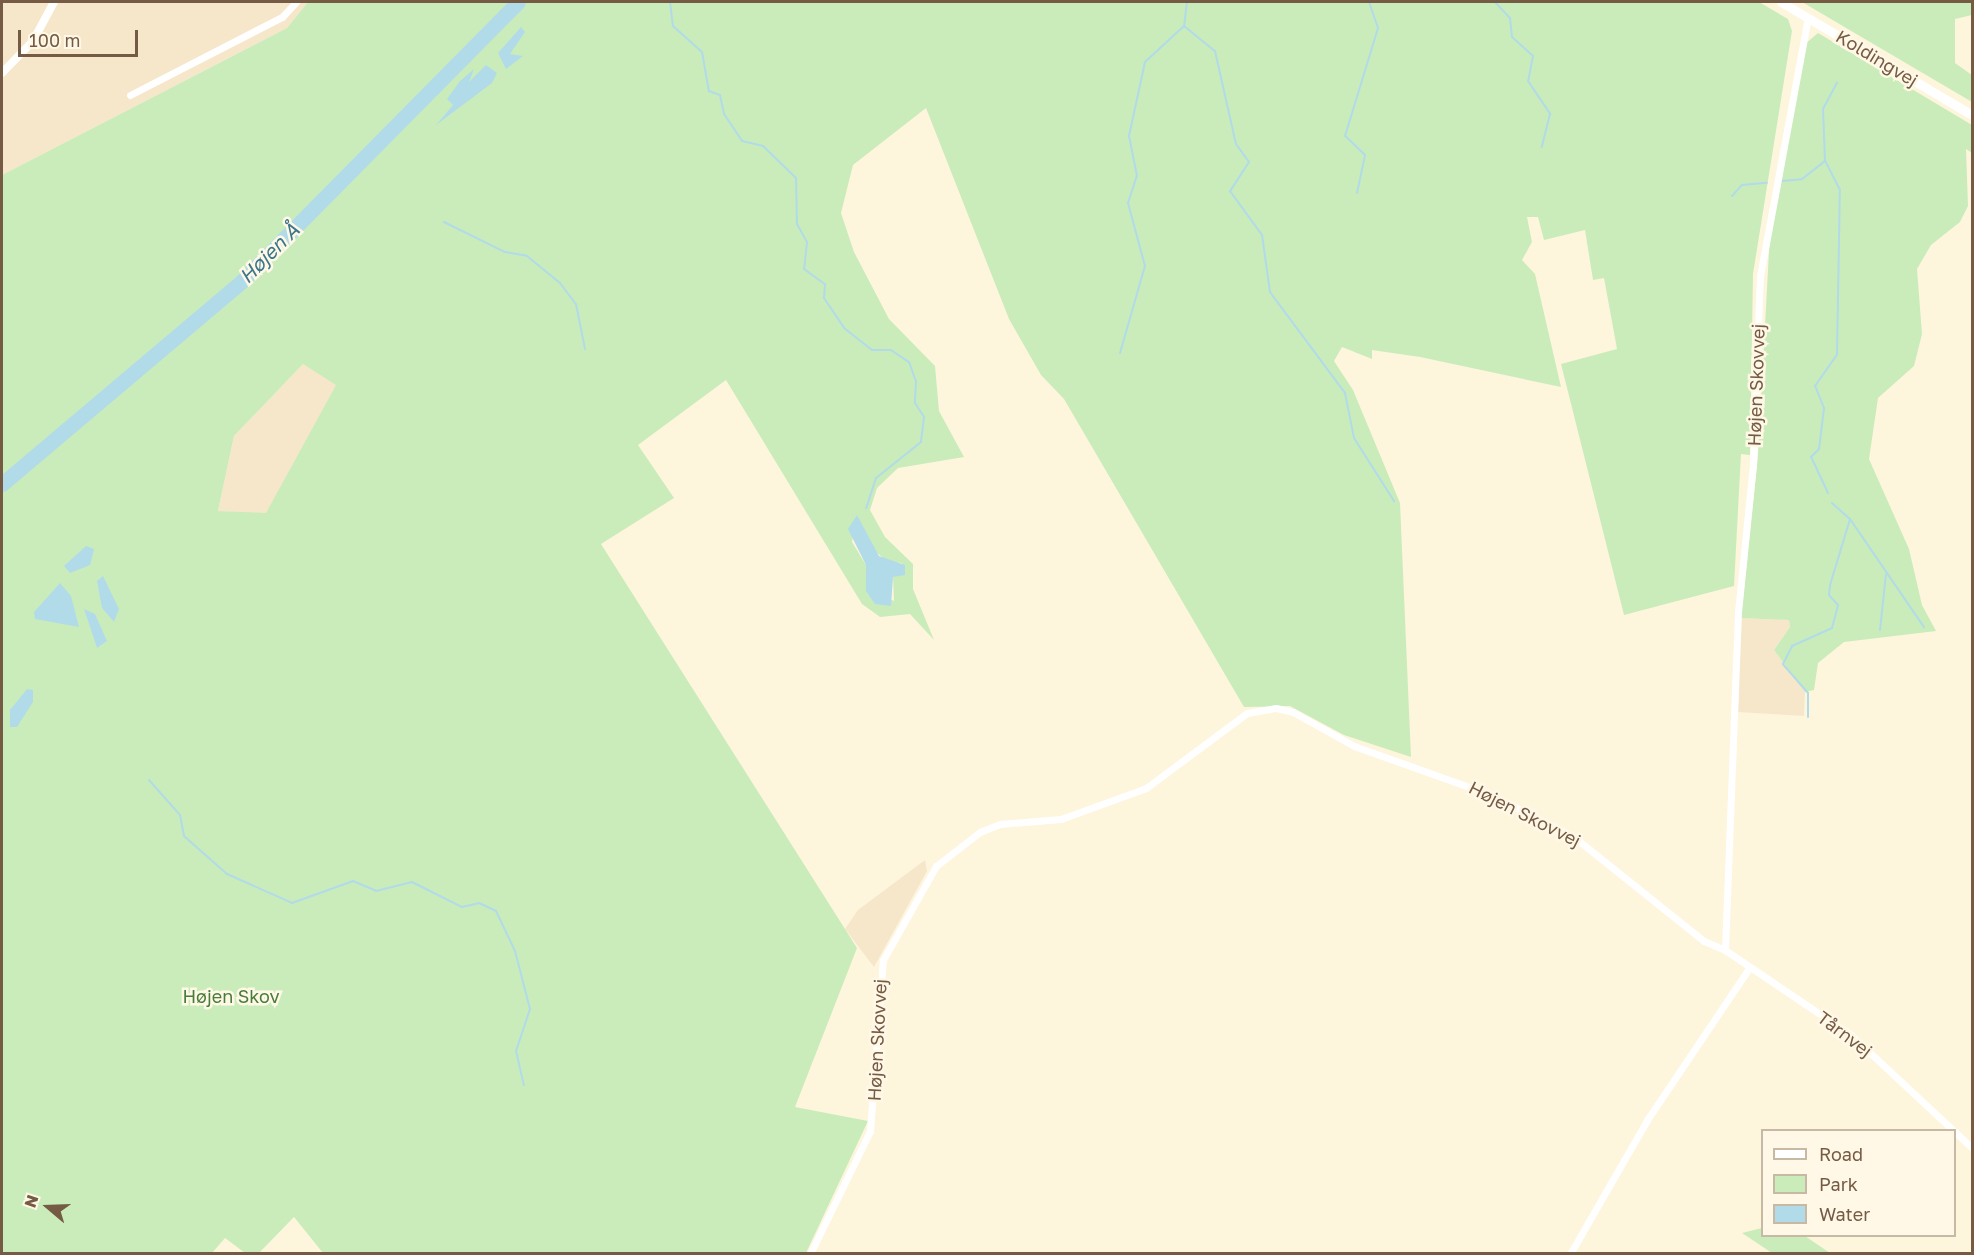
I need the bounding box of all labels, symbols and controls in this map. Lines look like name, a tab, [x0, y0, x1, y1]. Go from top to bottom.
scale bar	[21, 18, 141, 56]
street label: Koldingvej	[1832, 25, 1922, 91]
text: 100 m	[29, 29, 80, 51]
water label: Højen Å	[234, 218, 304, 288]
street label: Højen Skovvej	[1743, 323, 1769, 447]
street label: Højen Skovvej	[1465, 777, 1585, 851]
street label: Højen Skovvej	[863, 978, 891, 1102]
park label: Højen Skov	[182, 985, 280, 1007]
street label: Tårnvej	[1813, 1006, 1877, 1062]
legend	[1761, 1129, 1956, 1237]
text: Road	[1819, 1143, 1863, 1165]
text: Park	[1819, 1173, 1858, 1195]
north arrow	[18, 1177, 78, 1237]
text: N	[20, 1192, 42, 1210]
text: Water	[1819, 1203, 1870, 1225]

